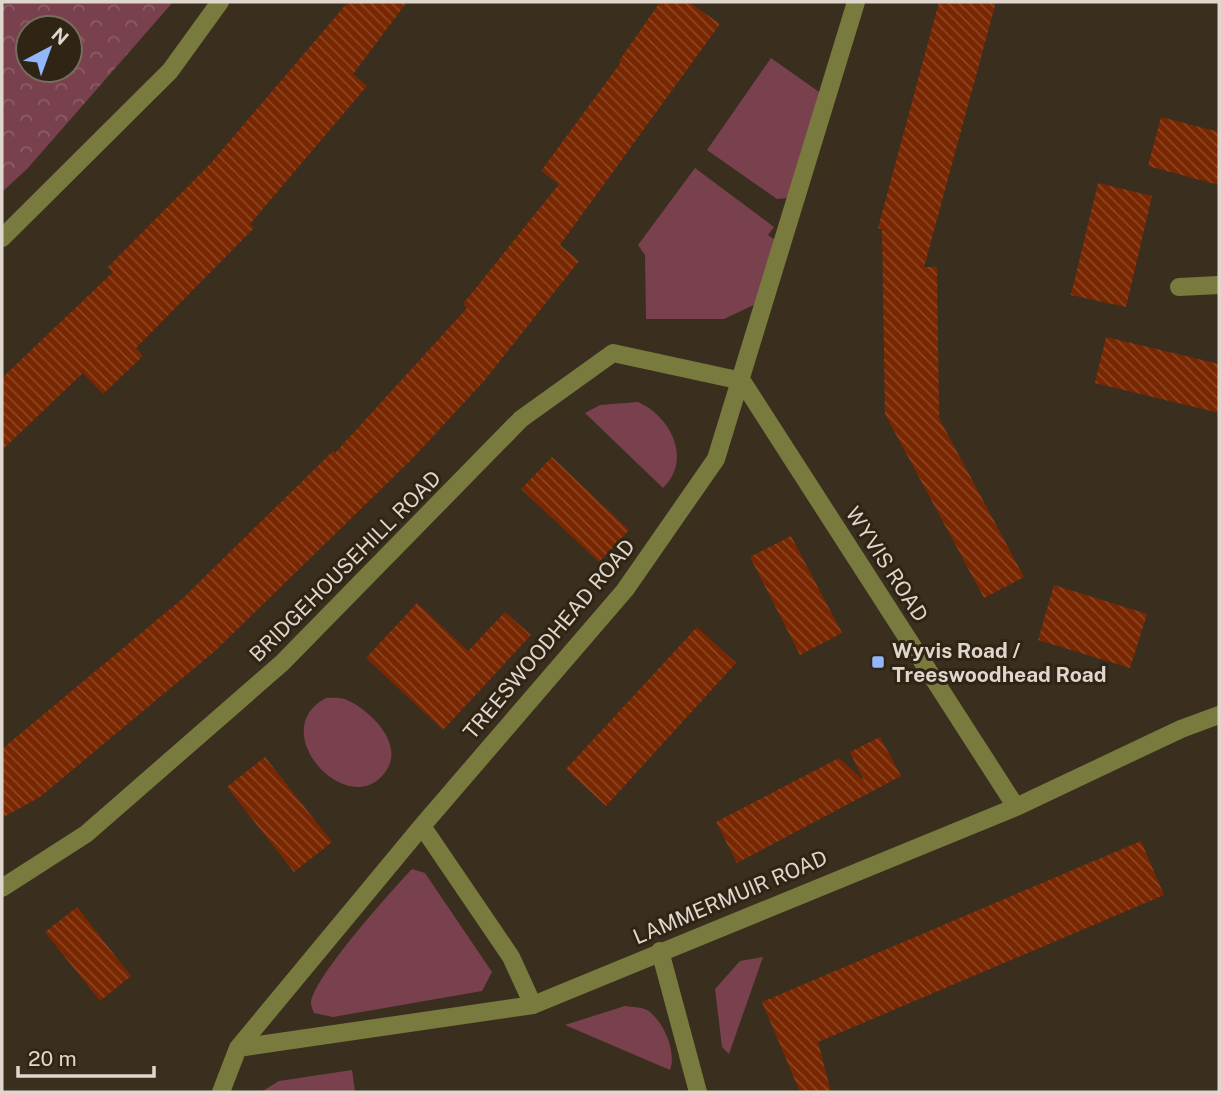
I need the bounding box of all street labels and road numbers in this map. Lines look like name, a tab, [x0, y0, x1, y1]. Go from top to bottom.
street label: BRIDGEHOUSEHILL ROAD	[244, 465, 446, 667]
street label: WYVIS ROAD	[841, 502, 933, 626]
street label: TREESWOODHEAD ROAD	[458, 534, 640, 744]
street label: LAMMERMUIR ROAD	[629, 845, 831, 949]

